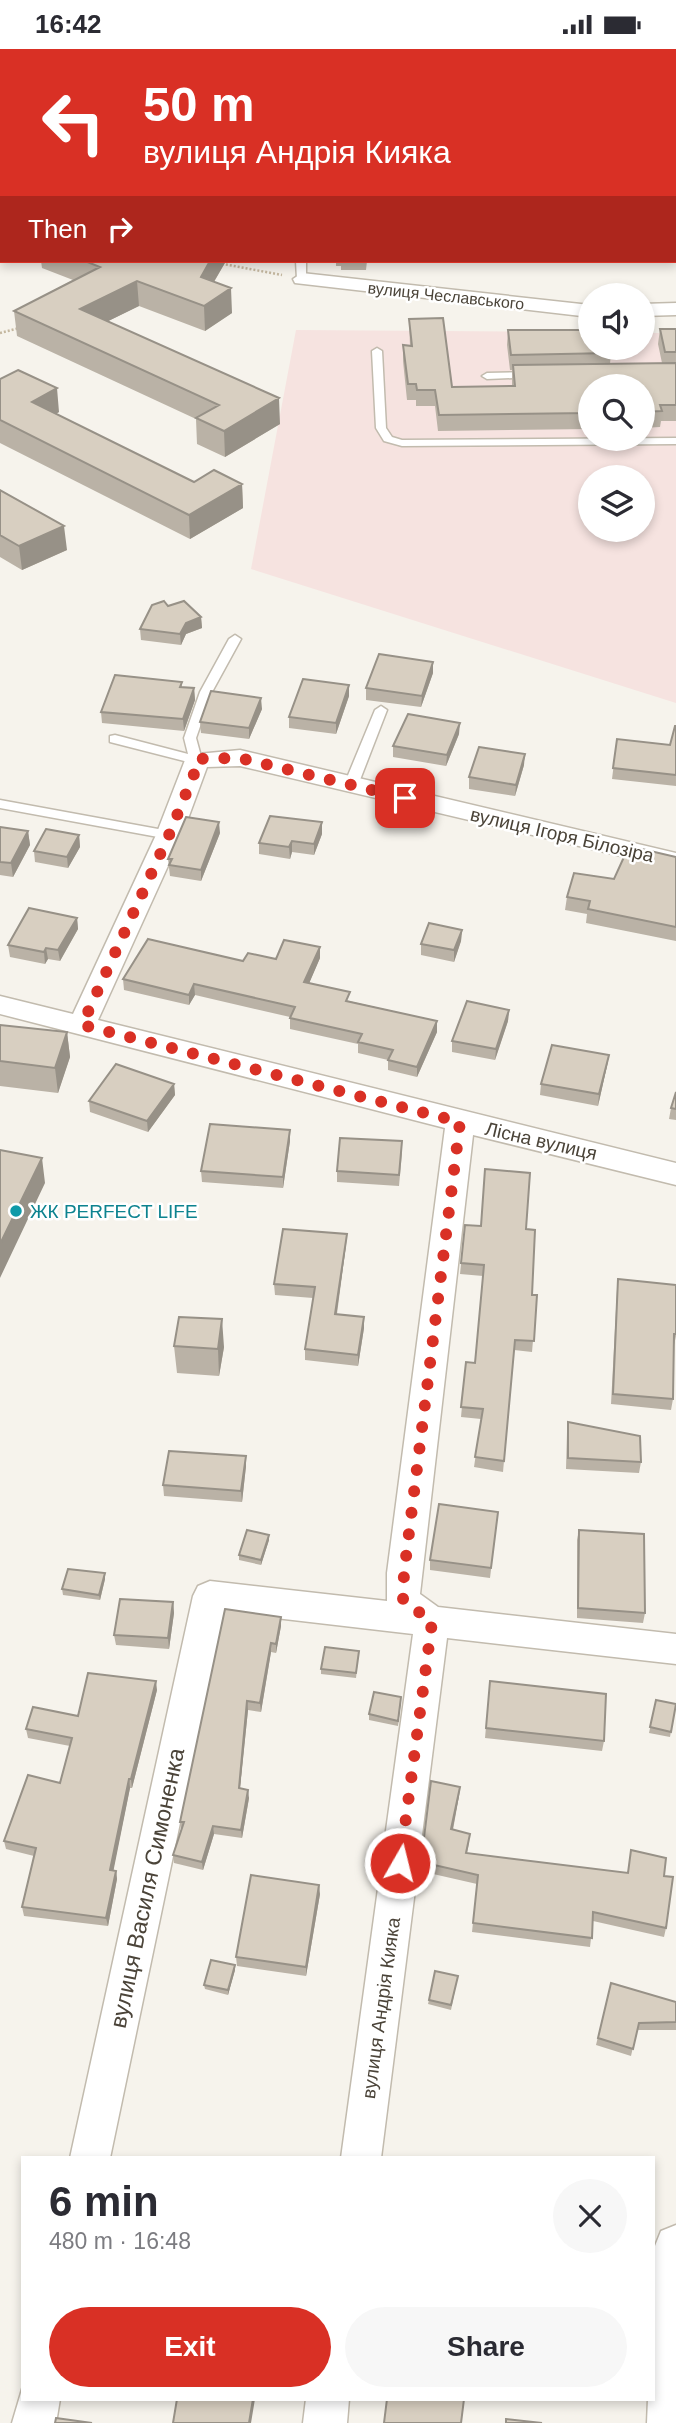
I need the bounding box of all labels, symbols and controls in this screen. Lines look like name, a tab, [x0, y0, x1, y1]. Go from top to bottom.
text: 16:42	[35, 9, 102, 39]
icon: left	[28, 77, 119, 168]
text: 50 m	[143, 77, 255, 131]
text: вулиця Андрія Кияка	[143, 134, 451, 170]
icon: right	[101, 210, 139, 248]
text: Then	[28, 214, 87, 244]
street label: вулиця Чеславського	[367, 279, 525, 313]
map controls	[578, 283, 655, 542]
button: sound	[578, 283, 655, 360]
button: search	[578, 374, 655, 451]
button: layers	[578, 465, 655, 542]
pin	[375, 768, 435, 828]
icon: arrive	[386, 779, 424, 817]
street label: вулиця Ігоря Білозіра	[468, 804, 656, 866]
street label: Лісна вулиця	[483, 1118, 599, 1164]
place label: ЖК PERFECT LIFE	[30, 1201, 198, 1222]
marker: ЖК PERFECT LIFE	[8, 1203, 24, 1219]
street label: вулиця Василя Симоненка	[105, 1746, 189, 2030]
position arrow	[363, 1826, 437, 1900]
street label: вулиця Андрія Кияка	[358, 1916, 404, 2100]
text: 6 min	[49, 2178, 159, 2225]
button: close	[553, 2179, 627, 2253]
text: 480 m · 16:48	[49, 2228, 191, 2254]
button: Exit	[49, 2307, 331, 2387]
button: Share	[345, 2307, 627, 2387]

